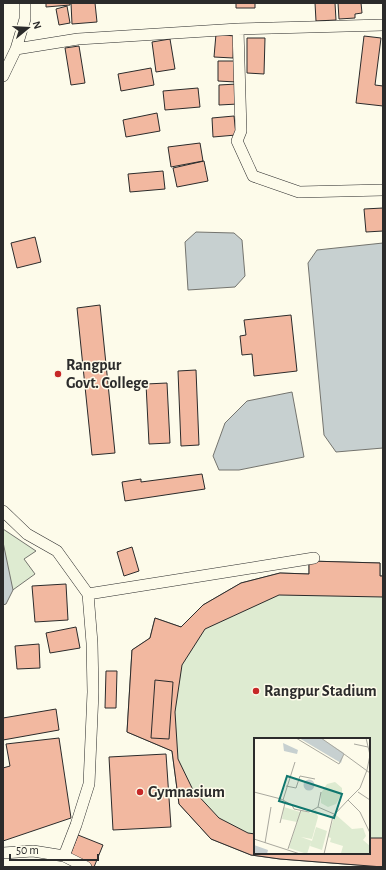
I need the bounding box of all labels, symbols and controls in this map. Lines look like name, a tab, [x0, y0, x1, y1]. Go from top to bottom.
north arrow	[8, 8, 48, 48]
text: N	[31, 20, 43, 30]
place label: Rangpur Govt. College	[66, 357, 149, 391]
marker: Rangpur Govt. College	[53, 369, 63, 379]
place label: Rangpur Stadium	[264, 683, 377, 699]
marker: Rangpur Stadium	[251, 686, 261, 696]
inset map	[254, 738, 370, 854]
place label: Gymnasium	[148, 784, 225, 801]
marker: Gymnasium	[135, 787, 145, 797]
scale bar	[10, 836, 98, 862]
text: 50 m	[16, 844, 39, 856]

